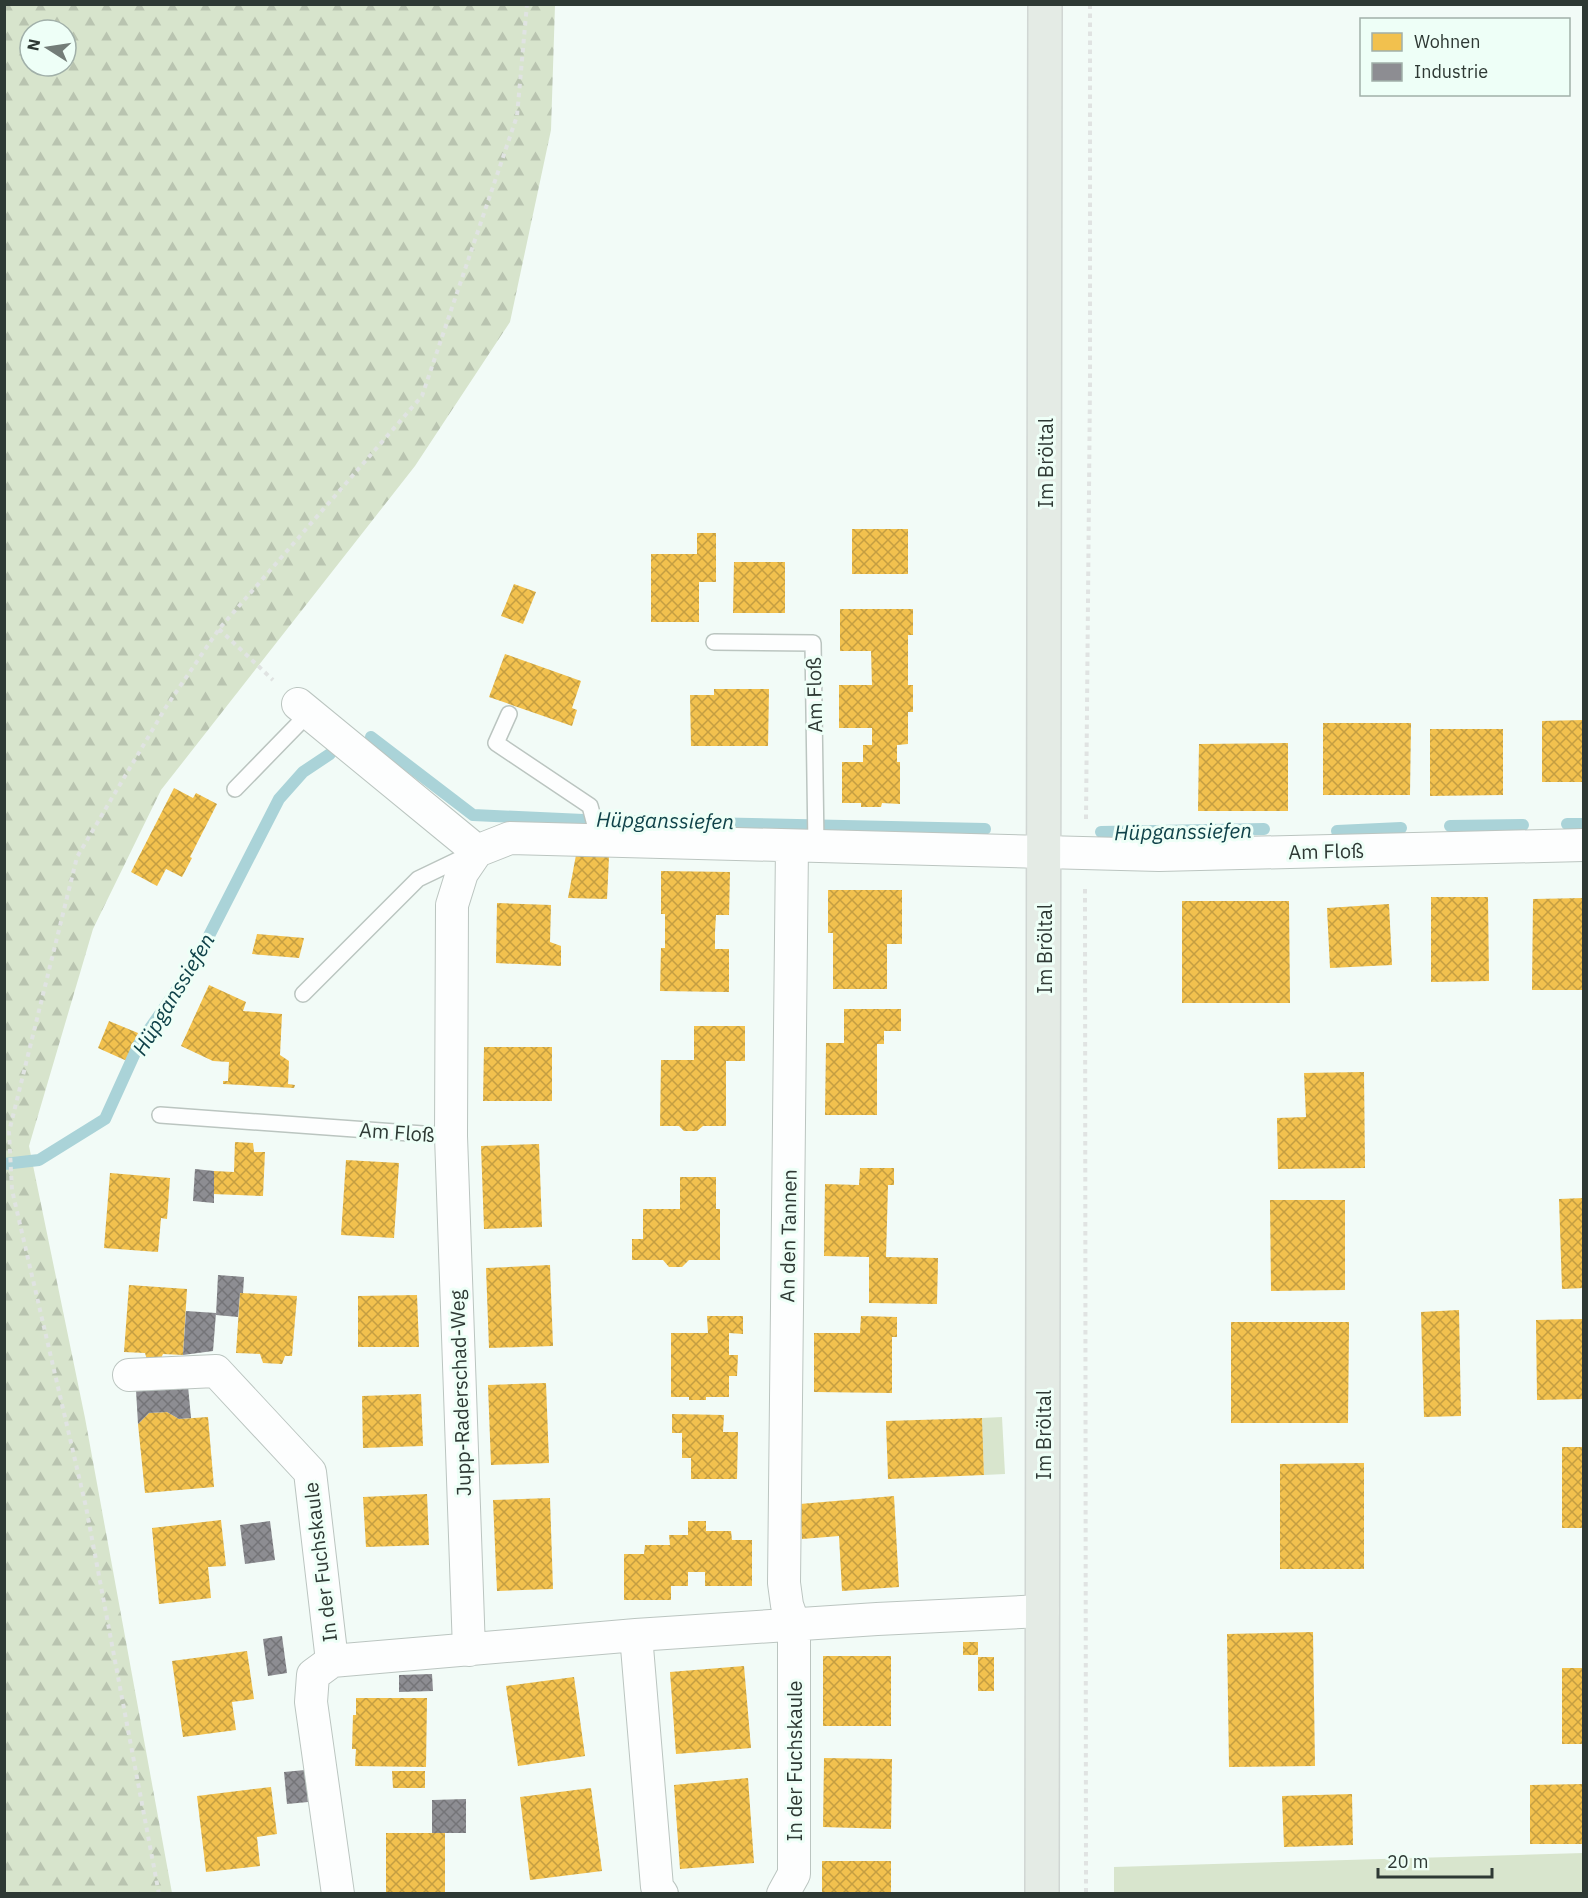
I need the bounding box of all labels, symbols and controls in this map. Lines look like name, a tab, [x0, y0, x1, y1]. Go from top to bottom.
north arrow	[18, 18, 78, 78]
legend	[1360, 18, 1570, 96]
text: Wohnen	[1414, 30, 1480, 53]
text: N	[22, 37, 44, 53]
text: Industrie	[1414, 60, 1488, 83]
street label: Im Bröltal	[1032, 418, 1059, 508]
street label: Am Floß	[800, 657, 828, 733]
water label: Hüpganssiefen	[596, 805, 734, 835]
water label: Hüpganssiefen	[1114, 816, 1252, 846]
street label: Am Floß	[1288, 837, 1364, 865]
street label: Im Bröltal	[1031, 904, 1058, 994]
water label: Hüpganssiefen	[126, 928, 220, 1060]
street label: Am Floß	[358, 1116, 436, 1148]
street label: An den Tannen	[773, 1169, 803, 1303]
street label: Jupp-Raderschad-Weg	[443, 1289, 477, 1497]
street label: Im Bröltal	[1030, 1390, 1057, 1480]
street label: In der Fuchskaule	[297, 1481, 343, 1643]
street label: In der Fuchskaule	[781, 1681, 808, 1841]
scale bar	[1378, 1841, 1492, 1879]
text: 20 m	[1387, 1850, 1429, 1873]

